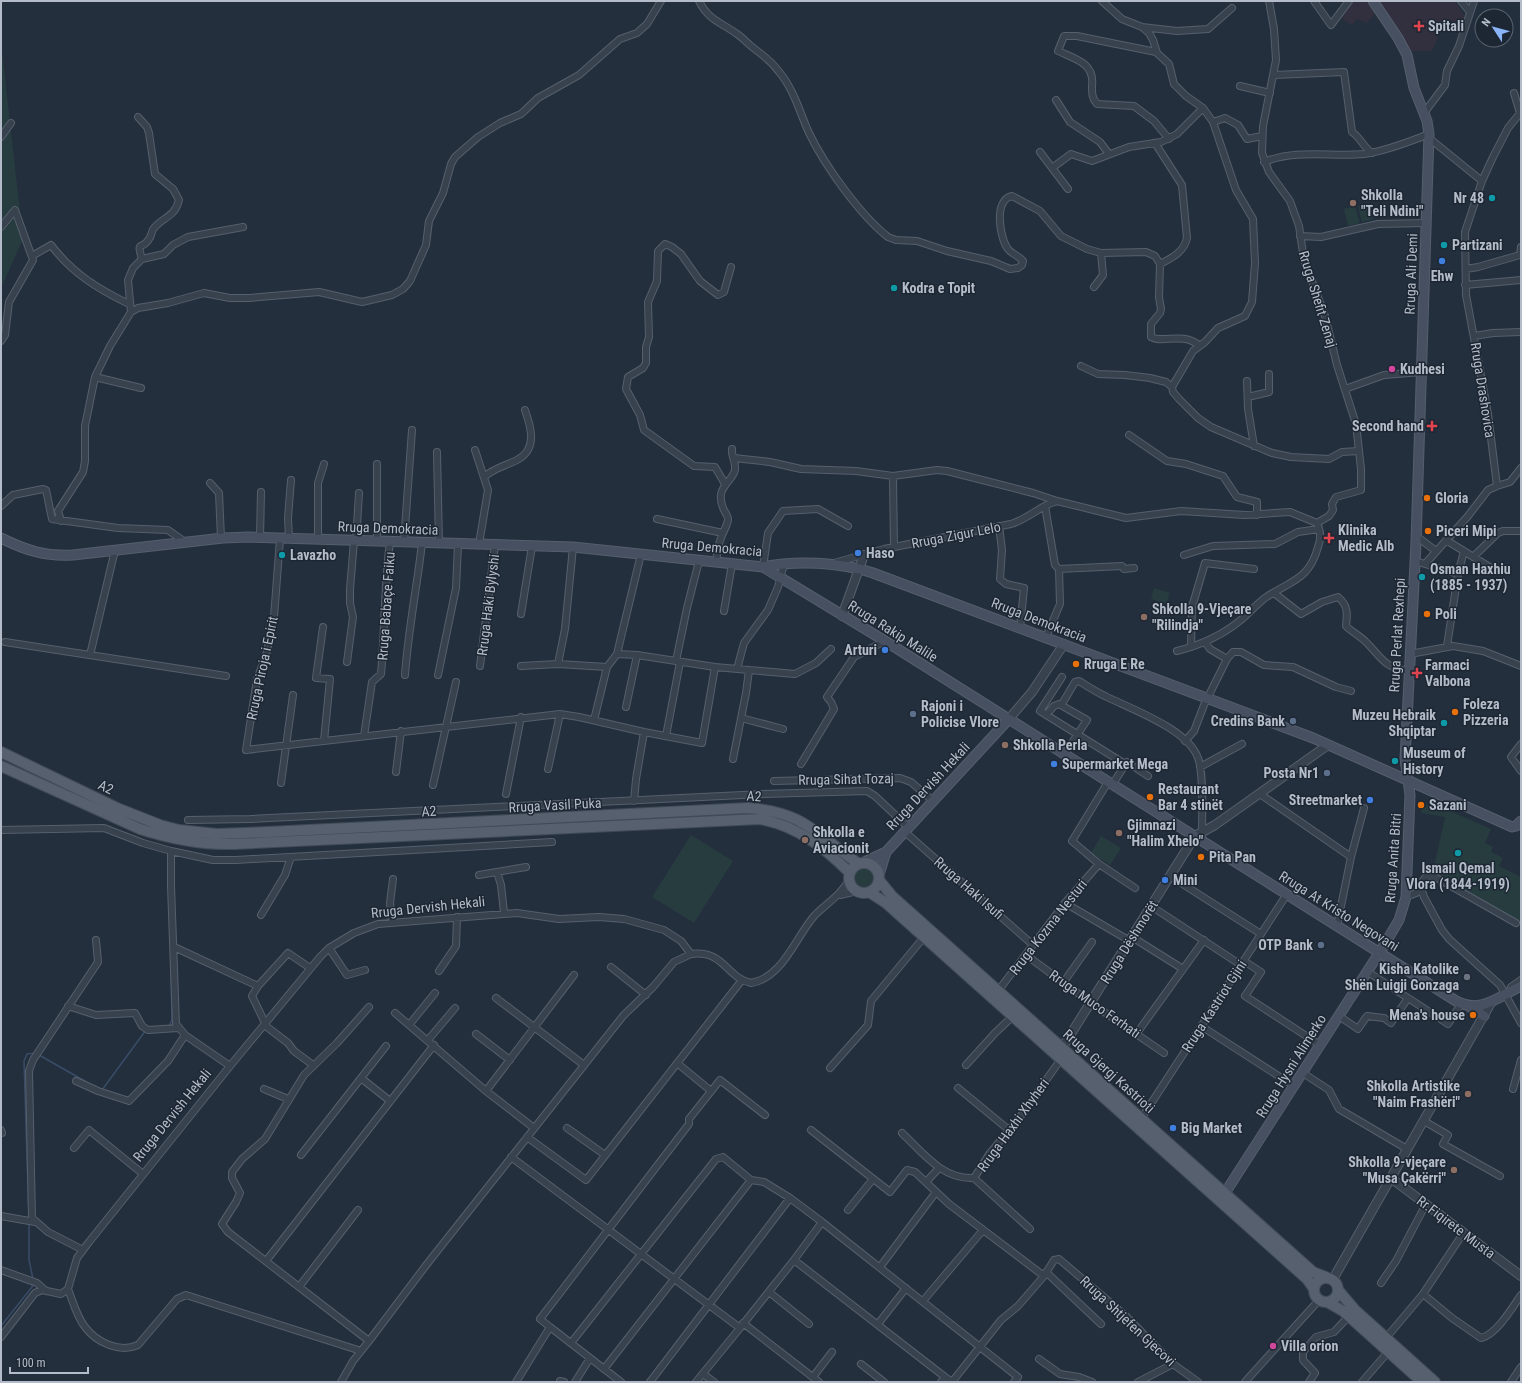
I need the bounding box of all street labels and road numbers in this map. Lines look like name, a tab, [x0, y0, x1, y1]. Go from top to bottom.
street label: Rruga Ali Demi	[1402, 233, 1420, 315]
street label: Rruga Shefit Zenaj	[1296, 249, 1340, 349]
street label: Rruga Drashovica	[1468, 341, 1498, 439]
street label: Rruga Demokracia	[337, 518, 439, 538]
street label: Rruga Zigur Lelo	[910, 519, 1002, 551]
street label: Rruga Demokracia	[661, 535, 763, 559]
street label: Rruga Babaçe Faiku	[374, 551, 398, 661]
street label: Rruga Haki Bylyshi	[474, 553, 502, 657]
street label: Rruga Perlat Rexhepi	[1386, 577, 1408, 693]
street label: Rruga Demokracia	[989, 594, 1089, 646]
street label: Rruga Rakip Malile	[845, 597, 941, 665]
street label: Rruga Piroja i Epirit	[243, 615, 281, 721]
street label: Rruga Dervish Hekali	[883, 739, 973, 833]
street label: Rruga Sihat Tozaj	[798, 770, 894, 788]
street label: A2	[96, 777, 116, 798]
street label: A2	[746, 787, 762, 805]
street label: Rruga Vasil Puka	[508, 795, 602, 815]
street label: A2	[421, 803, 437, 819]
street label: Rruga Anita Bitri	[1382, 813, 1404, 903]
street label: Rruga Haki Isufi	[931, 853, 1007, 923]
street label: Rruga At Kristo Negovani	[1276, 868, 1402, 954]
street label: Rruga Kozma Nesturi	[1006, 876, 1090, 978]
street label: Rruga Dervish Hekali	[370, 893, 486, 921]
street label: Rruga Dëshmorët	[1097, 897, 1161, 987]
street label: Rruga Kastriot Gjini	[1178, 957, 1250, 1055]
street label: Rruga Muco Ferhati	[1046, 967, 1144, 1041]
street label: Rruga Hysni Alimerko	[1253, 1011, 1329, 1121]
street label: Rruga Gjergj Kastrioti	[1060, 1026, 1158, 1116]
street label: Rruga Dervish Hekali	[130, 1065, 214, 1165]
street label: Rruga Haxhi Xhyheri	[974, 1075, 1052, 1175]
street label: Rr.Fiqirete Musta	[1414, 1192, 1498, 1262]
street label: Rruga Shtjefen Gjecovi	[1077, 1273, 1179, 1369]

